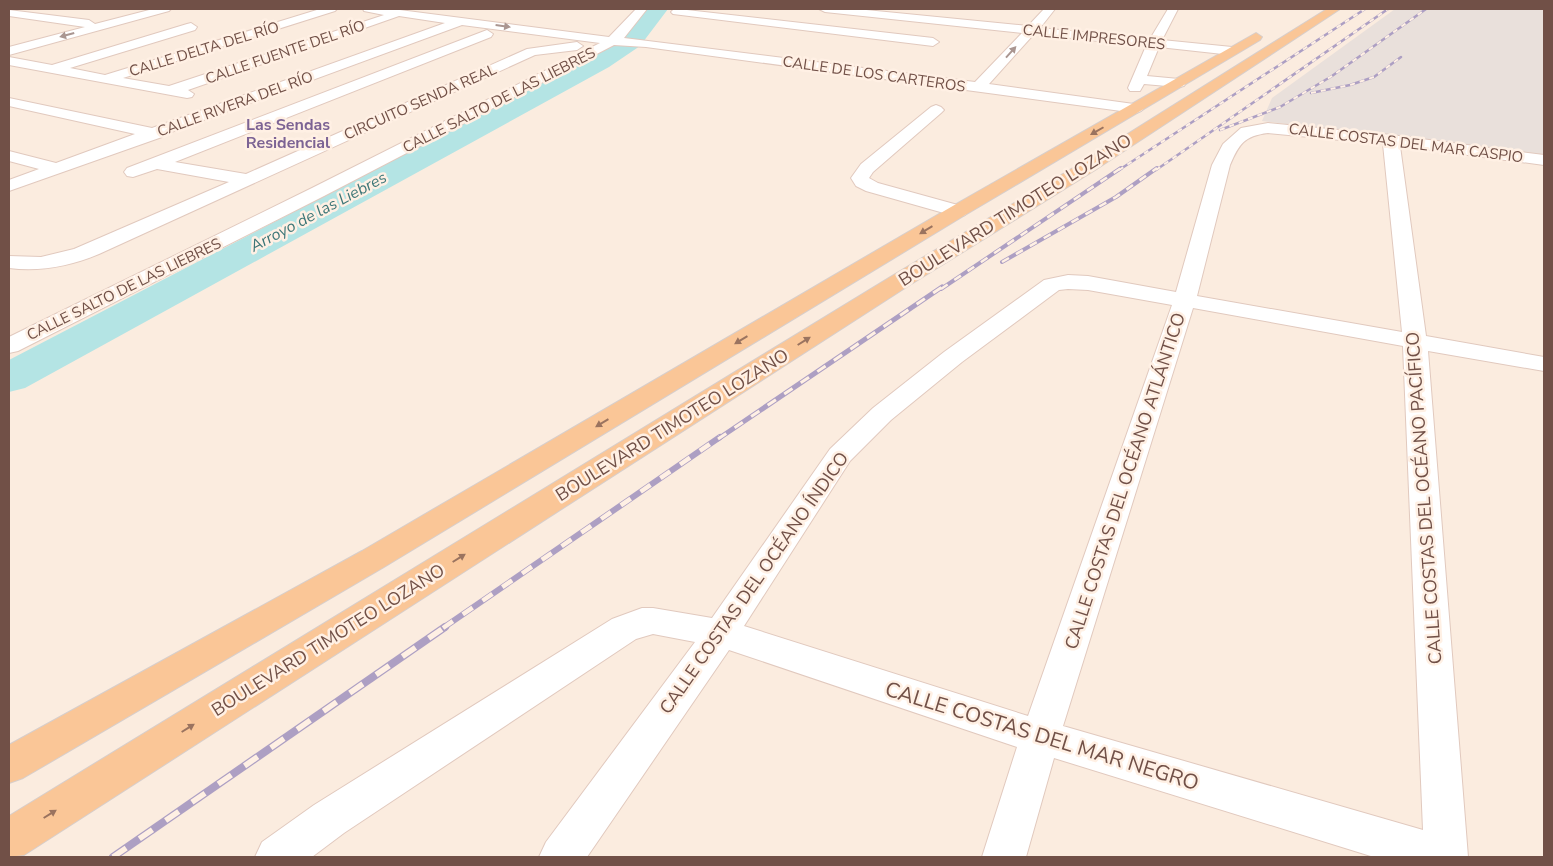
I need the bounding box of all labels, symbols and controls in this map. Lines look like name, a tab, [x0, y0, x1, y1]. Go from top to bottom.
street label: CALLE FUENTE DEL RÍO	[203, 15, 367, 89]
street label: CALLE DELTA DEL RÍO	[127, 17, 281, 81]
street label: CALLE IMPRESORES	[1022, 20, 1166, 54]
one-way arrow	[495, 22, 511, 30]
one-way arrow	[59, 31, 74, 39]
street label: CALLE SALTO DE LAS LIEBRES	[399, 43, 599, 157]
one-way arrow	[1005, 45, 1016, 58]
street label: CALLE DE LOS CARTEROS	[781, 51, 967, 97]
street label: CIRCUITO SENDA REAL	[341, 59, 499, 145]
street label: CALLE RIVERA DEL RÍO	[154, 66, 316, 142]
district label: Las Sendas Residencial	[246, 114, 330, 154]
street label: CALLE COSTAS DEL MAR CASPIO	[1288, 119, 1524, 167]
one-way arrow	[1090, 126, 1103, 135]
street label: BOULEVARD TIMOTEO LOZANO	[894, 128, 1136, 292]
water label: Arroyo de las Liebres	[245, 166, 391, 258]
one-way arrow	[919, 225, 933, 234]
street label: CALLE SALTO DE LAS LIEBRES	[23, 233, 225, 345]
street label: CALLE COSTAS DEL OCÉANO ATLÁNTICO	[1059, 310, 1191, 652]
street label: CALLE COSTAS DEL OCÉANO PACÍFICO	[1400, 331, 1448, 665]
one-way arrow	[735, 335, 748, 344]
one-way arrow	[797, 337, 811, 346]
street label: BOULEVARD TIMOTEO LOZANO	[551, 343, 793, 507]
one-way arrow	[595, 418, 608, 427]
street label: CALLE COSTAS DEL OCÉANO ÍNDICO	[654, 447, 854, 719]
one-way arrow	[452, 553, 465, 563]
street label: BOULEVARD TIMOTEO LOZANO	[207, 558, 449, 722]
street label: CALLE COSTAS DEL MAR NEGRO	[882, 675, 1202, 797]
one-way arrow	[181, 723, 194, 733]
one-way arrow	[43, 810, 57, 819]

